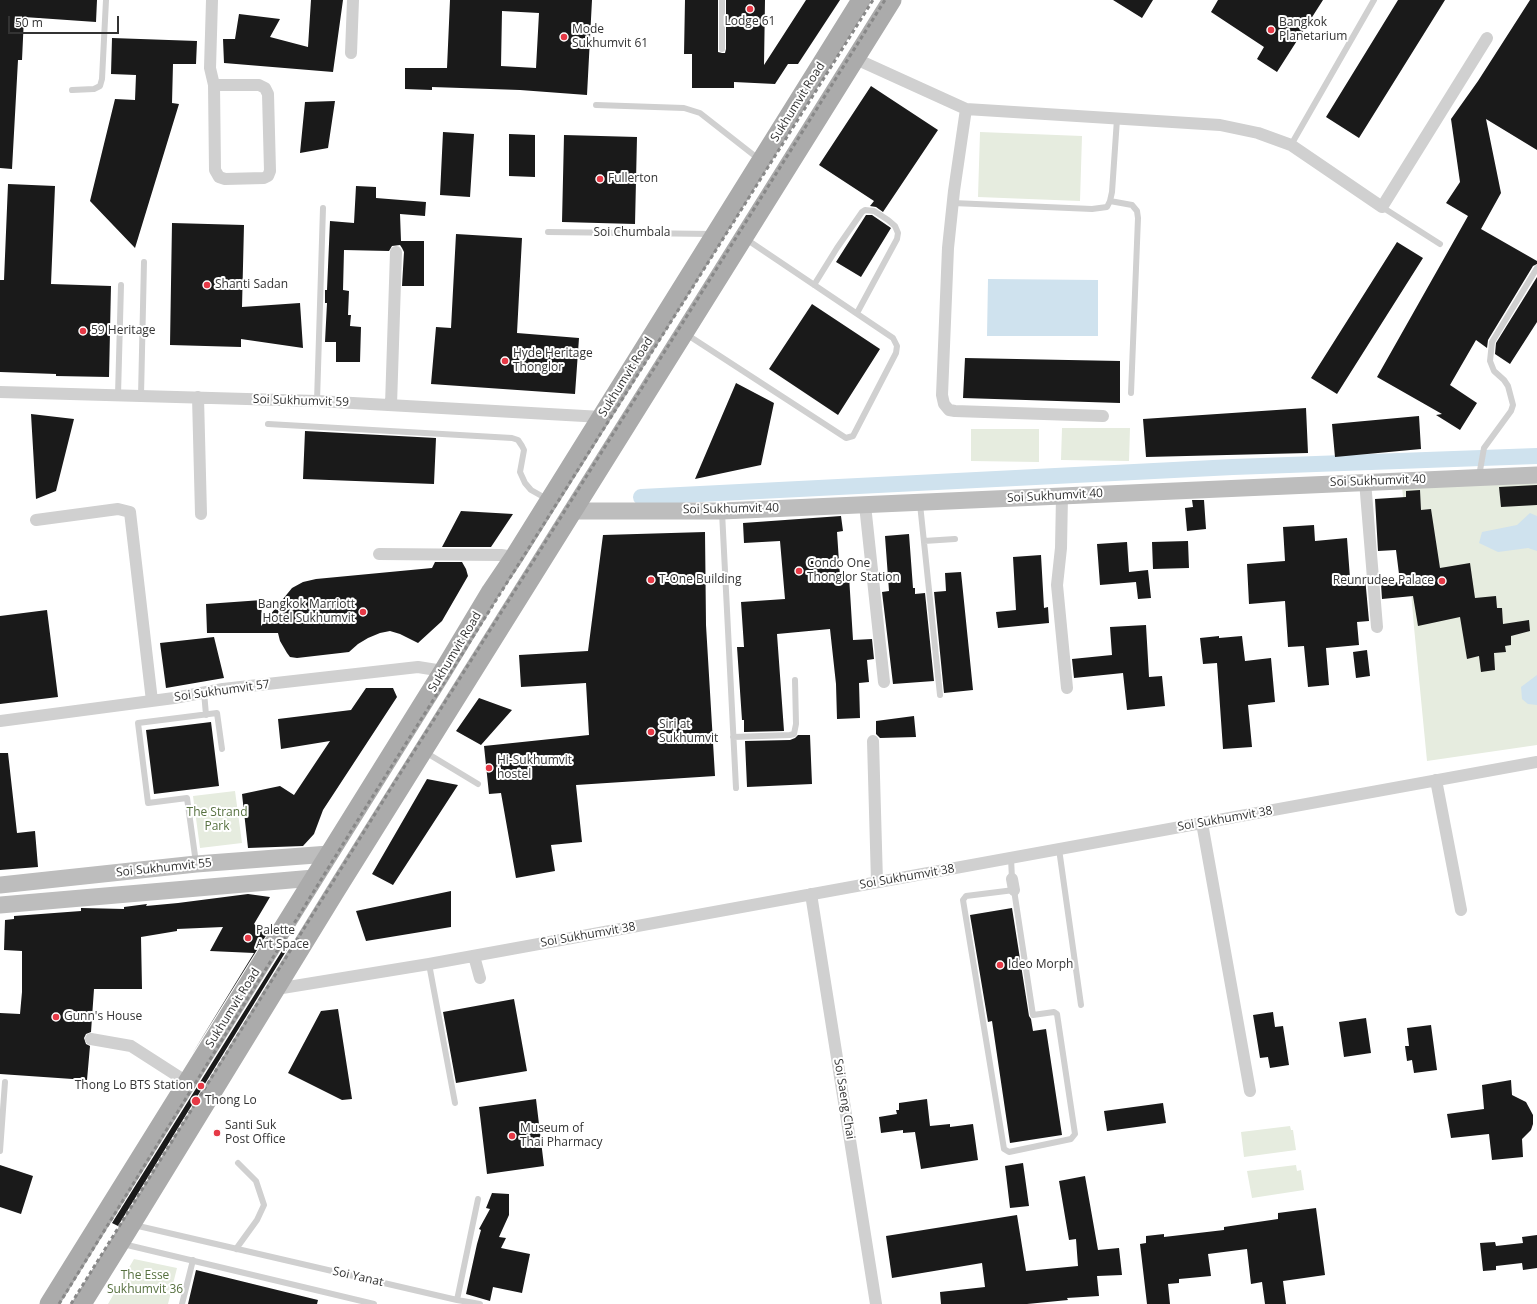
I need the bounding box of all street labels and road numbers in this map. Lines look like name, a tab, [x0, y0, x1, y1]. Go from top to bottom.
street label: Sukhumvit Road	[768, 60, 828, 144]
street label: Soi Chumbala	[593, 226, 671, 240]
street label: Sukhumvit Road	[596, 335, 656, 419]
street label: Soi Sukhumvit 59	[253, 392, 349, 410]
street label: Soi Sukhumvit 40	[1330, 472, 1426, 490]
street label: Soi Sukhumvit 40	[1007, 486, 1103, 506]
street label: Soi Sukhumvit 40	[683, 501, 779, 517]
street label: Sukhumvit Road	[425, 609, 485, 695]
street label: Soi Sukhumvit 57	[173, 677, 271, 705]
street label: Soi Sukhumvit 38	[1176, 804, 1274, 834]
street label: Soi Sukhumvit 55	[115, 856, 213, 880]
street label: Soi Sukhumvit 38	[858, 862, 956, 892]
street label: Soi Sukhumvit 38	[539, 920, 637, 950]
street label: Sukhumvit Road	[203, 966, 263, 1050]
street label: Soi Saeng Chai	[831, 1058, 857, 1140]
street label: Soi Yanat	[331, 1264, 385, 1290]

